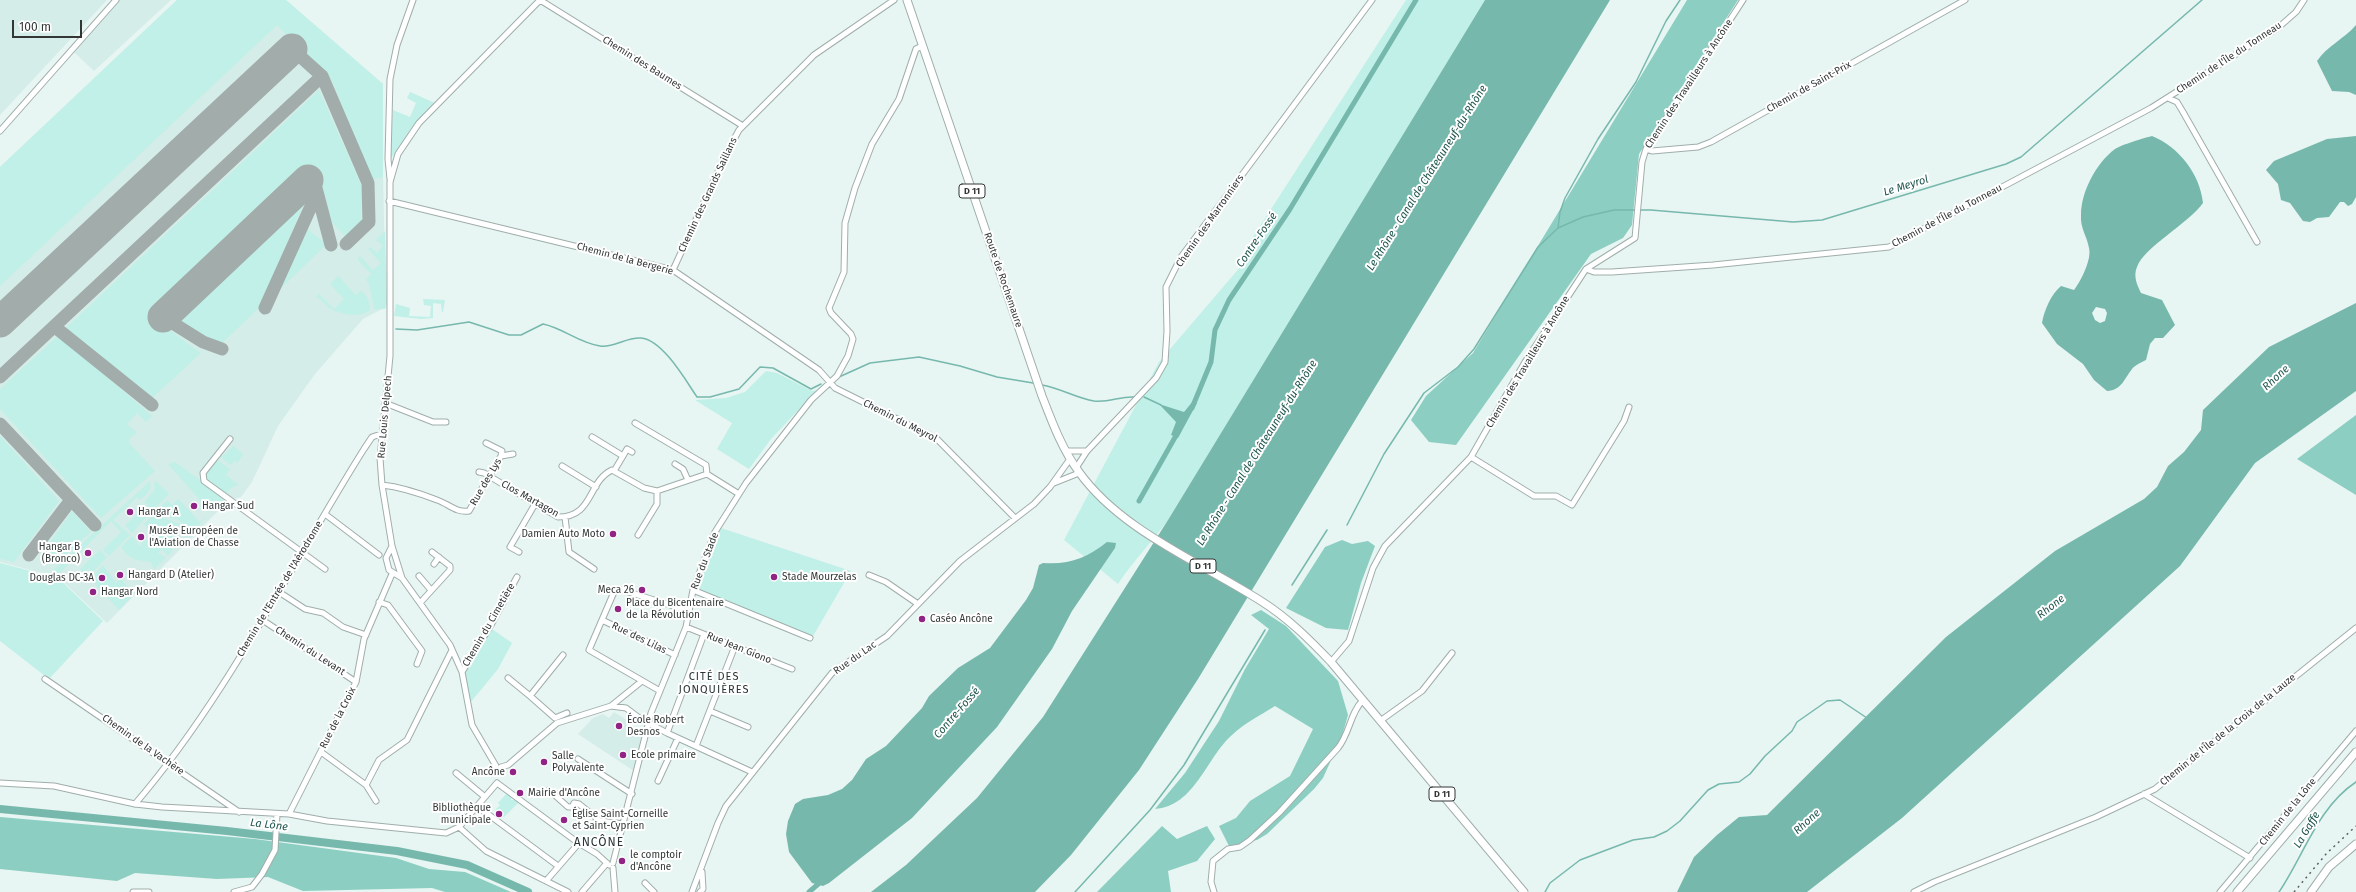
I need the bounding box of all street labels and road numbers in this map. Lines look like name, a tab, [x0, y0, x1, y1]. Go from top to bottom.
street label: Chemin des Travailleurs à Ancône	[1643, 17, 1735, 151]
street label: Chemin de l'Île du Tonneau	[2174, 19, 2284, 97]
street label: Chemin des Baumes	[600, 34, 684, 92]
street label: Chemin de Saint-Prix	[1765, 59, 1853, 115]
street label: Chemin des Grands Saillans	[676, 136, 740, 254]
street label: Chemin des Marronniers	[1173, 172, 1247, 270]
street label: Chemin de l'Île du Tonneau	[1890, 182, 2004, 250]
road number: D 11	[959, 184, 985, 198]
street label: Route de Rochemaure	[981, 231, 1025, 329]
street label: Chemin de la Bergerie	[575, 240, 675, 278]
street label: Chemin des Travailleurs à Ancône	[1484, 294, 1572, 430]
street label: Rue Louis Delpech	[375, 375, 395, 459]
street label: Chemin du Meyrol	[861, 397, 939, 445]
street label: Rue des Lys	[468, 456, 504, 508]
street label: Clos Martagon	[499, 478, 561, 520]
street label: Chemin de l'Entrée de l'Aérodrome	[235, 519, 325, 659]
street label: Rue du Stade	[689, 531, 721, 591]
road number: D 11	[1190, 559, 1216, 573]
street label: Chemin du Cimetière	[460, 581, 518, 669]
street label: Rue des Lilas	[610, 620, 668, 656]
street label: Chemin du Levant	[273, 624, 347, 678]
street label: Rue Jean Giono	[705, 630, 773, 666]
street label: Rue du Lac	[831, 639, 879, 677]
street label: Chemin de l'Île de la Croix de la Lauze	[2158, 672, 2298, 788]
street label: Rue de la Croix	[317, 685, 359, 751]
street label: Chemin de la Vachère	[100, 712, 186, 778]
street label: Chemin de la Lône	[2257, 776, 2319, 848]
road number: D 11	[1429, 787, 1455, 801]

